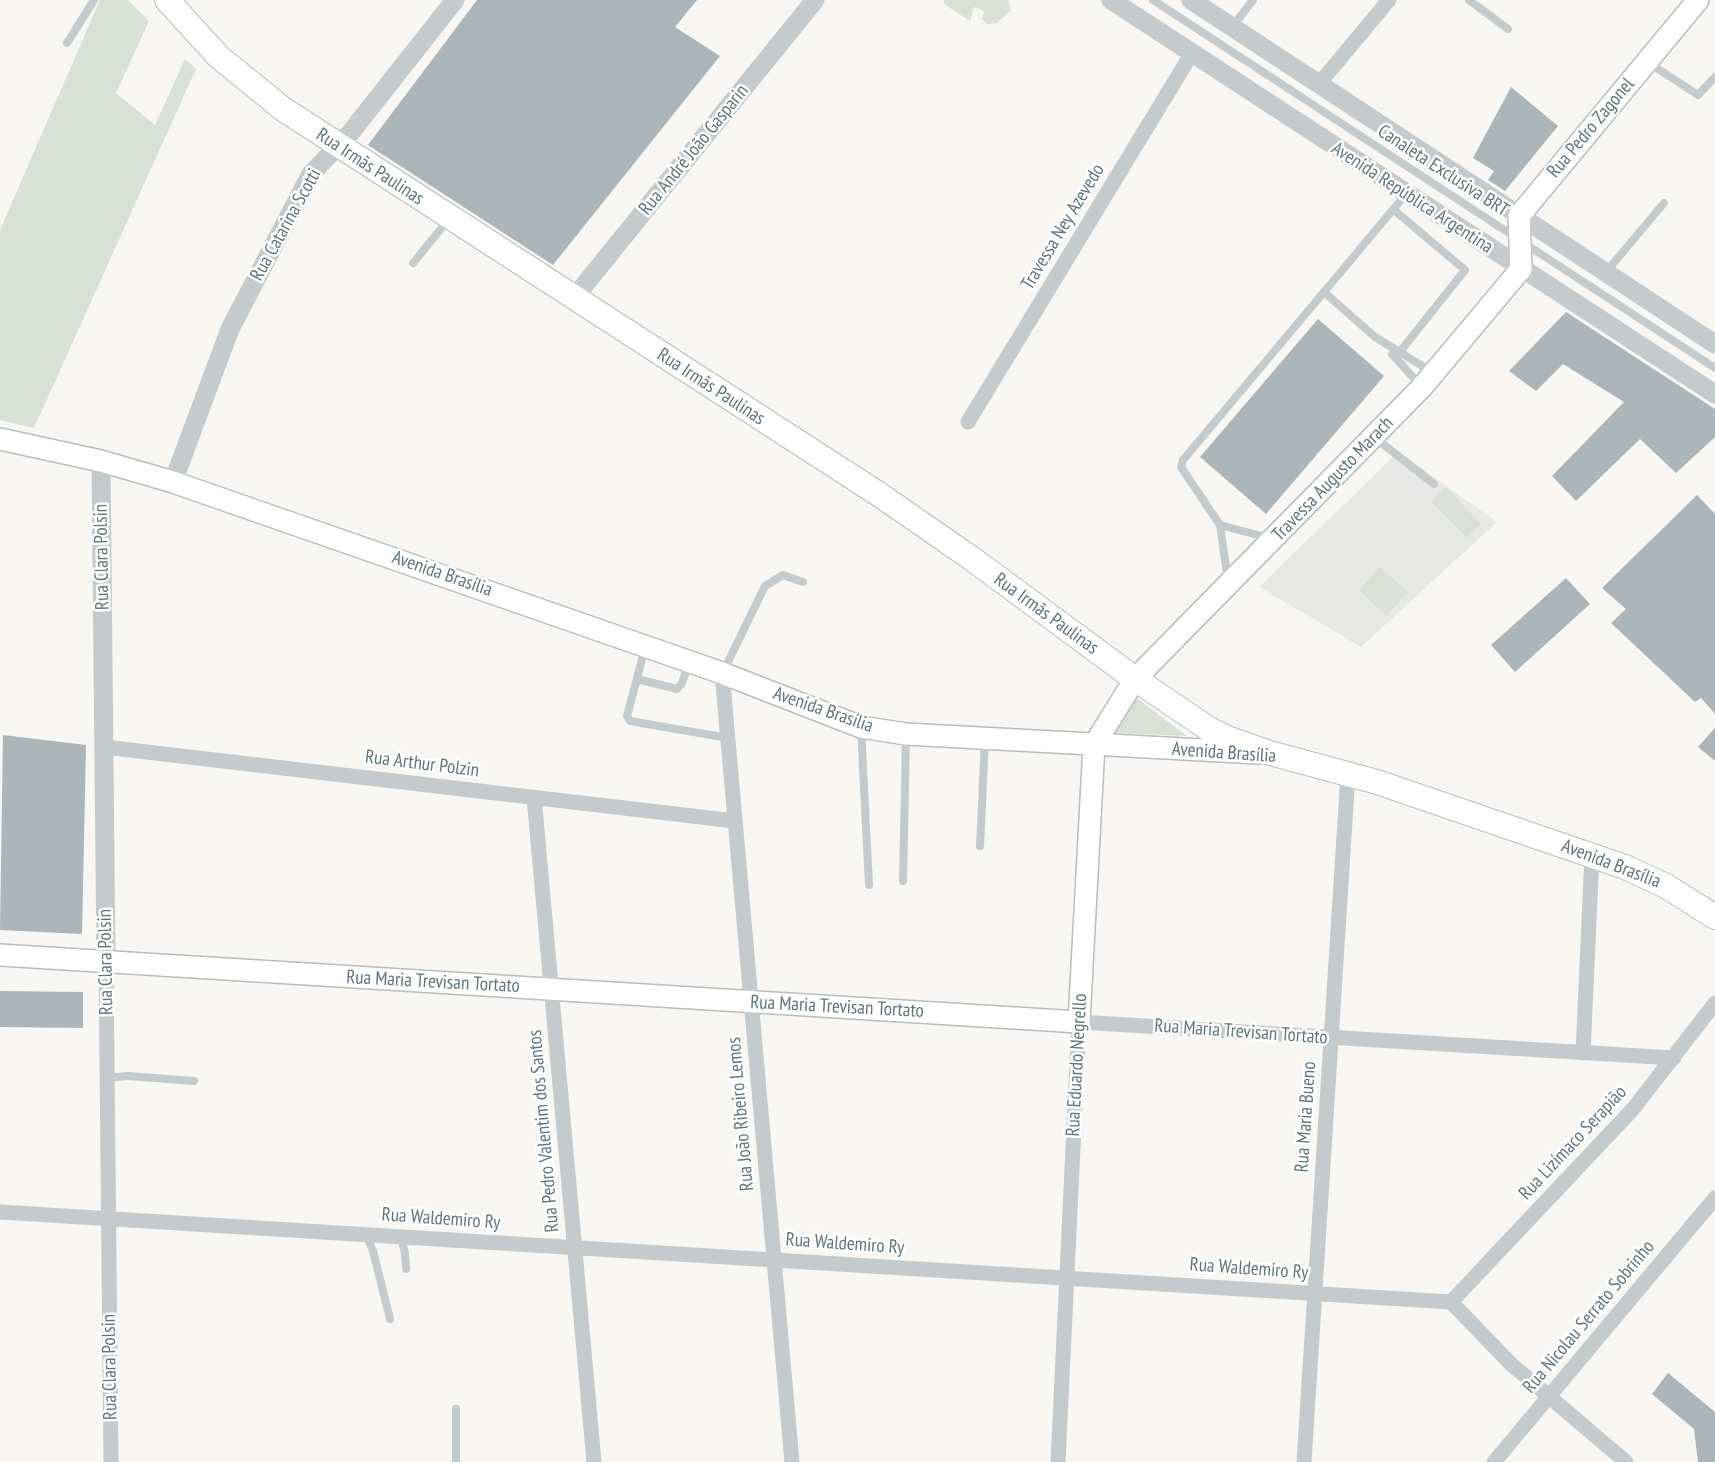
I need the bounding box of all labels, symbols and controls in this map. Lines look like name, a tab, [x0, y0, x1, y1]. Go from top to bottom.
street label: Rua Pedro Zagonel	[1543, 73, 1639, 183]
street label: Rua André João Gasparin	[634, 80, 754, 220]
street label: Canaleta Exclusiva BRT	[1373, 120, 1513, 222]
street label: Rua Irmãs Paulinas	[312, 124, 428, 210]
street label: Avenida República Argentina	[1327, 137, 1497, 259]
street label: Travessa Ney Azevedo	[1016, 160, 1110, 294]
street label: Rua Catarina Scotti	[246, 165, 326, 285]
street label: Rua Irmãs Paulinas	[653, 344, 769, 430]
street label: Travessa Augusto Marach	[1268, 412, 1398, 546]
street label: Rua Clara Polsin	[90, 504, 114, 610]
street label: Avenida Brasília	[389, 546, 495, 602]
street label: Rua Irmãs Paulinas	[989, 568, 1103, 660]
street label: Avenida Brasília	[770, 682, 876, 738]
street label: Avenida Brasília	[1171, 738, 1277, 768]
street label: Rua Arthur Polzin	[364, 746, 480, 782]
street label: Avenida Brasília	[1558, 835, 1664, 893]
street label: Rua Clara Polsin	[94, 909, 118, 1015]
street label: Rua Maria Trevisan Tortato	[346, 966, 520, 998]
street label: Rua Maria Trevisan Tortato	[750, 991, 924, 1023]
street label: Rua Eduardo Negrello	[1062, 993, 1092, 1137]
street label: Rua Maria Trevisan Tortato	[1154, 1015, 1328, 1049]
street label: Rua Pedro Valentim dos Santos	[524, 1029, 564, 1233]
street label: Rua João Ribeiro Lemos	[723, 1036, 759, 1192]
street label: Rua Maria Bueno	[1291, 1061, 1321, 1173]
street label: Rua Lizímaco Serapião	[1514, 1081, 1632, 1205]
street label: Rua Waldemiro Ry	[381, 1203, 501, 1235]
street label: Rua Waldemiro Ry	[785, 1228, 905, 1260]
street label: Rua Nicolau Serrato Sobrinho	[1518, 1236, 1660, 1398]
street label: Rua Waldemiro Ry	[1189, 1253, 1309, 1285]
street label: Rua Clara Polsin	[98, 1314, 122, 1420]

